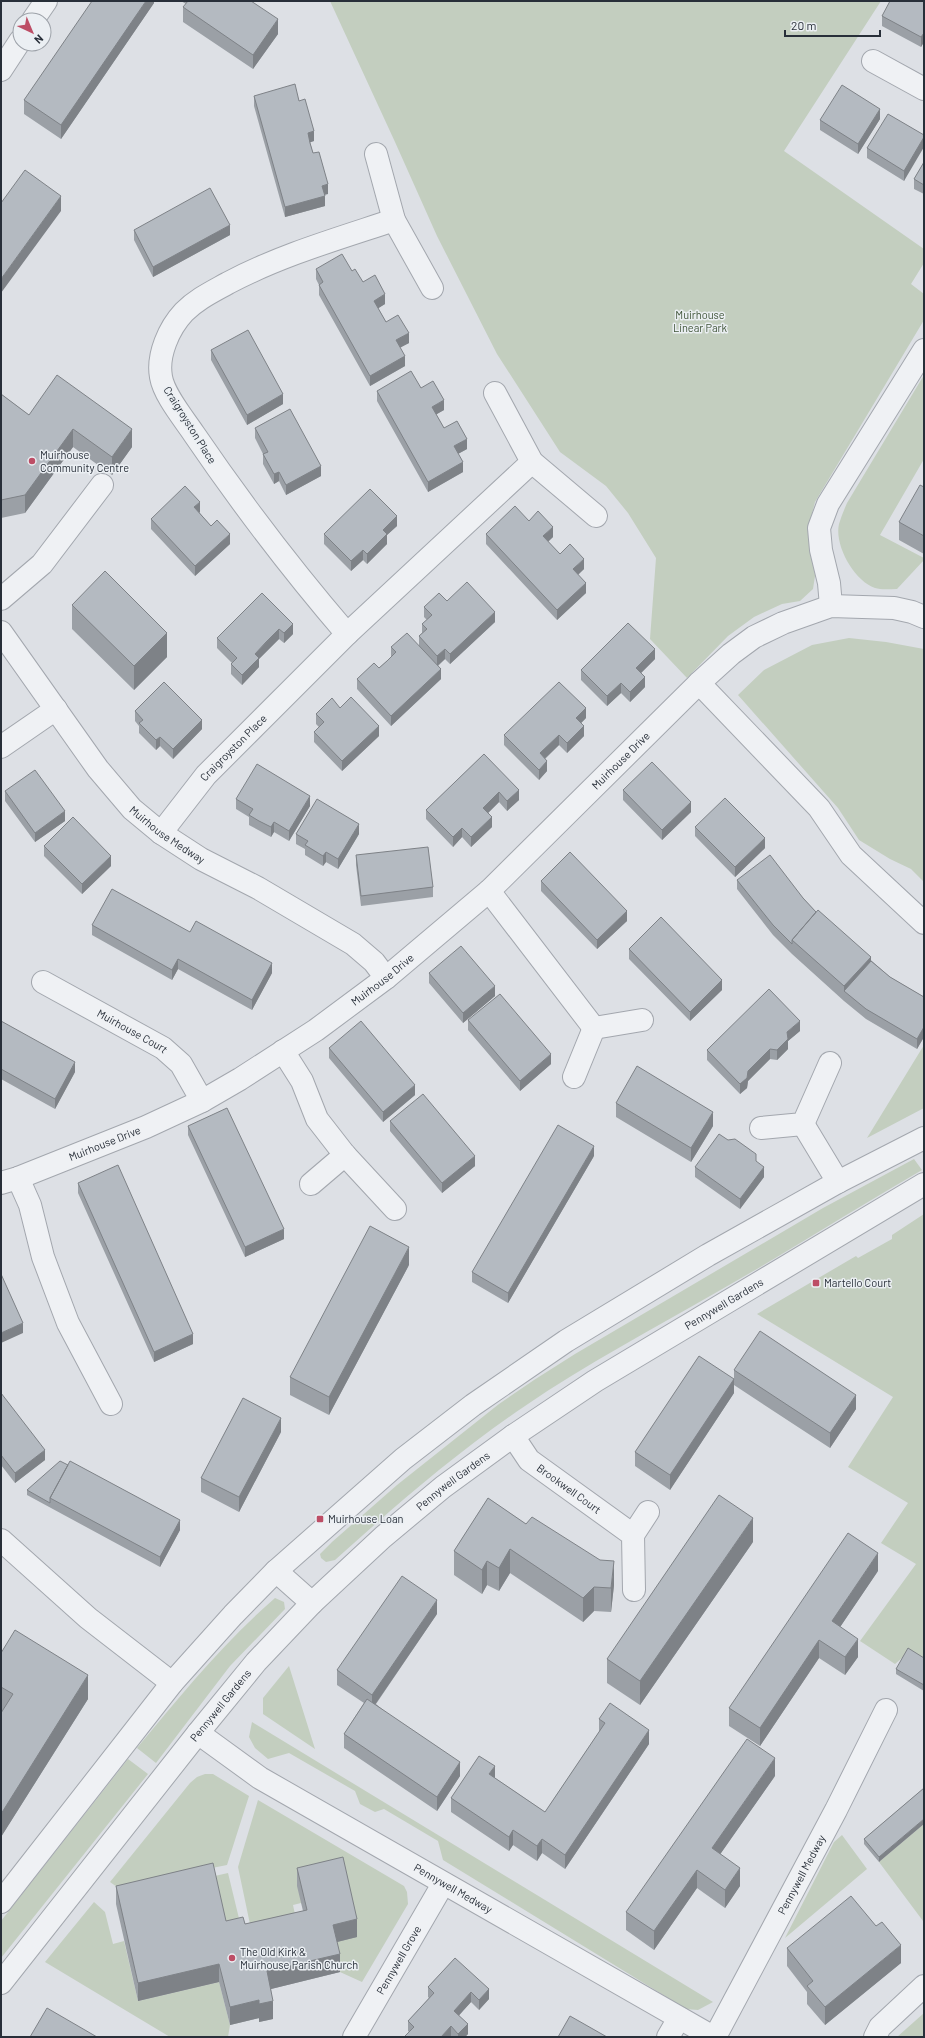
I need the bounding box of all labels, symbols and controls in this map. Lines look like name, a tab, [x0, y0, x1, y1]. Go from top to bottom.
north arrow	[12, 12, 52, 52]
scale bar	[785, 12, 880, 38]
text: 20 m	[791, 18, 817, 32]
text: N	[32, 32, 46, 47]
park label: Muirhouse Linear Park	[673, 308, 728, 334]
street label: Craigroyston Place	[161, 384, 220, 466]
place label: Muirhouse Community Centre	[40, 448, 129, 474]
marker: Muirhouse Community Centre	[27, 456, 37, 466]
street label: Craigroyston Place	[197, 711, 269, 783]
street label: Muirhouse Drive	[589, 729, 652, 792]
street label: Muirhouse Medway	[127, 803, 207, 866]
street label: Muirhouse Drive	[348, 950, 416, 1008]
street label: Muirhouse Court	[95, 1006, 171, 1055]
street label: Muirhouse Drive	[67, 1123, 142, 1163]
street label: Pennywell Gardens	[682, 1275, 765, 1332]
place label: Martello Court	[824, 1276, 891, 1289]
marker: Martello Court	[811, 1278, 821, 1288]
street label: Pennywell Gardens	[413, 1448, 492, 1513]
street label: Brookwell Court	[535, 1461, 604, 1516]
place label: Muirhouse Loan	[328, 1512, 404, 1525]
marker: Muirhouse Loan	[315, 1514, 325, 1524]
street label: Pennywell Gardens	[187, 1666, 253, 1744]
street label: Pennywell Medway	[775, 1832, 828, 1916]
street label: Pennywell Medway	[412, 1860, 495, 1915]
street label: Pennywell Grove	[373, 1923, 423, 1997]
place label: The Old Kirk & Muirhouse Parish Church	[240, 1945, 358, 1971]
marker: The Old Kirk & Muirhouse Parish Church	[227, 1953, 237, 1963]

